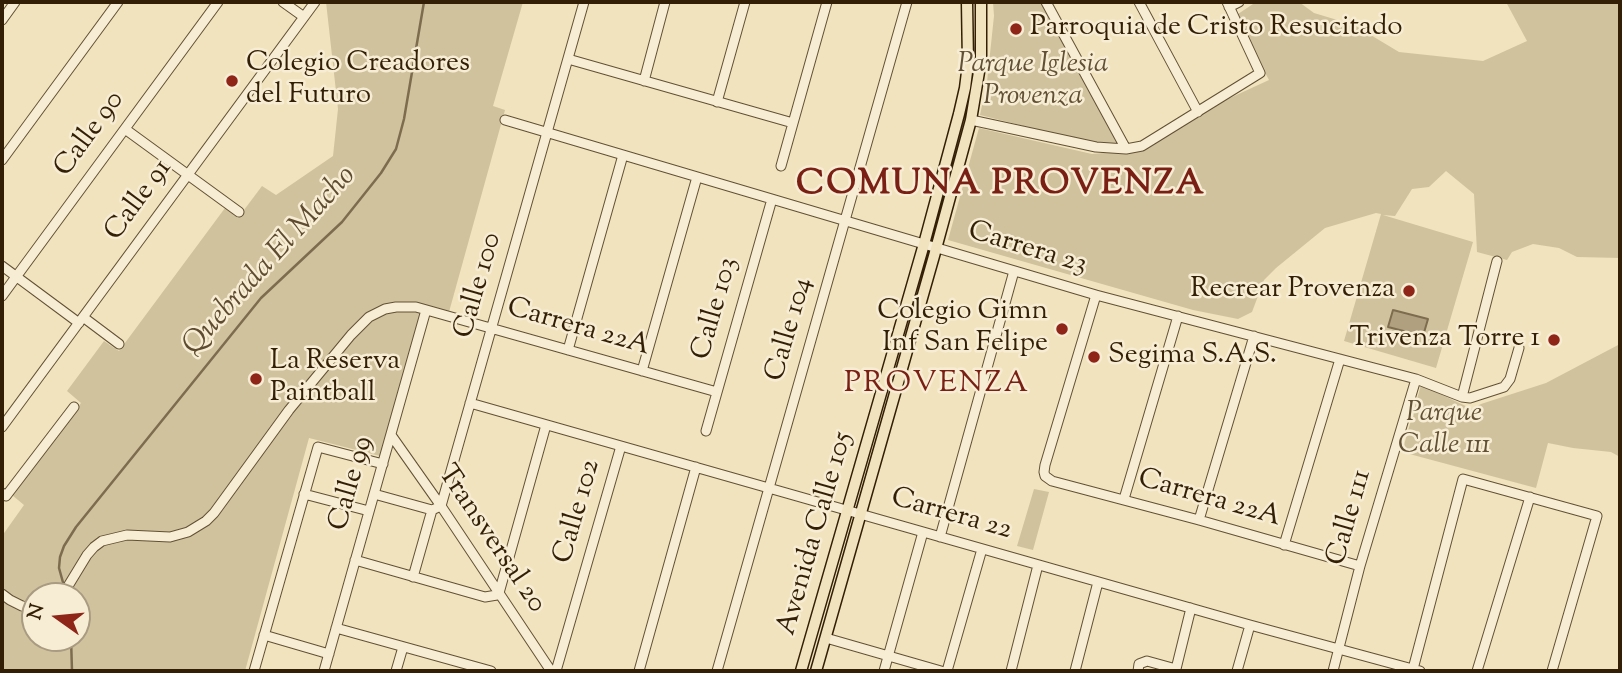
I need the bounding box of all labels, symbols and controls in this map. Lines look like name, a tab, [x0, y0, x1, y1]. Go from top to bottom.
place label: Parroquia de Cristo Resucitado	[1030, 12, 1402, 46]
marker: Parroquia de Cristo Resucitado	[1008, 21, 1024, 37]
place label: Colegio Creadores del Futuro	[246, 48, 470, 114]
park label: Parque Iglesia Provenza	[958, 49, 1108, 115]
marker: Colegio Creadores del Futuro	[224, 73, 240, 89]
street label: Calle 90	[49, 86, 133, 184]
street label: Calle 91	[99, 154, 181, 248]
water label: Quebrada El Macho	[177, 160, 365, 364]
district label: COMUNA PROVENZA	[798, 166, 1204, 208]
street label: Carrera 23	[964, 216, 1090, 284]
street label: Calle 100	[449, 229, 511, 343]
street label: Calle 103	[686, 254, 748, 364]
street label: Calle 104	[760, 274, 822, 386]
place label: Recrear Provenza	[1190, 274, 1395, 308]
marker: Recrear Provenza	[1401, 283, 1417, 299]
street label: Carrera 22A	[503, 293, 653, 365]
place label: Colegio Gimn Inf San Felipe	[877, 296, 1048, 362]
marker: Colegio Gimn Inf San Felipe	[1054, 321, 1070, 337]
place label: Trivenza Torre 1	[1350, 323, 1540, 357]
marker: Trivenza Torre 1	[1546, 332, 1562, 348]
place label: Segima S.A.S.	[1108, 340, 1277, 374]
place label: La Reserva Paintball	[270, 346, 400, 412]
marker: Segima S.A.S.	[1086, 349, 1102, 365]
district label: PROVENZA	[845, 368, 1029, 404]
marker: La Reserva Paintball	[248, 371, 264, 387]
park label: Parque Calle 111	[1398, 398, 1490, 464]
street label: Avenida Calle 105	[772, 428, 862, 640]
street label: Calle 99	[324, 433, 382, 535]
street label: Calle 102	[548, 456, 610, 568]
street label: Transversal 20	[428, 460, 552, 620]
street label: Carrera 22A	[1134, 464, 1284, 536]
street label: Calle 111	[1321, 466, 1381, 570]
street label: Carrera 22	[887, 483, 1015, 549]
north arrow	[21, 582, 91, 652]
text: N	[22, 601, 52, 623]

